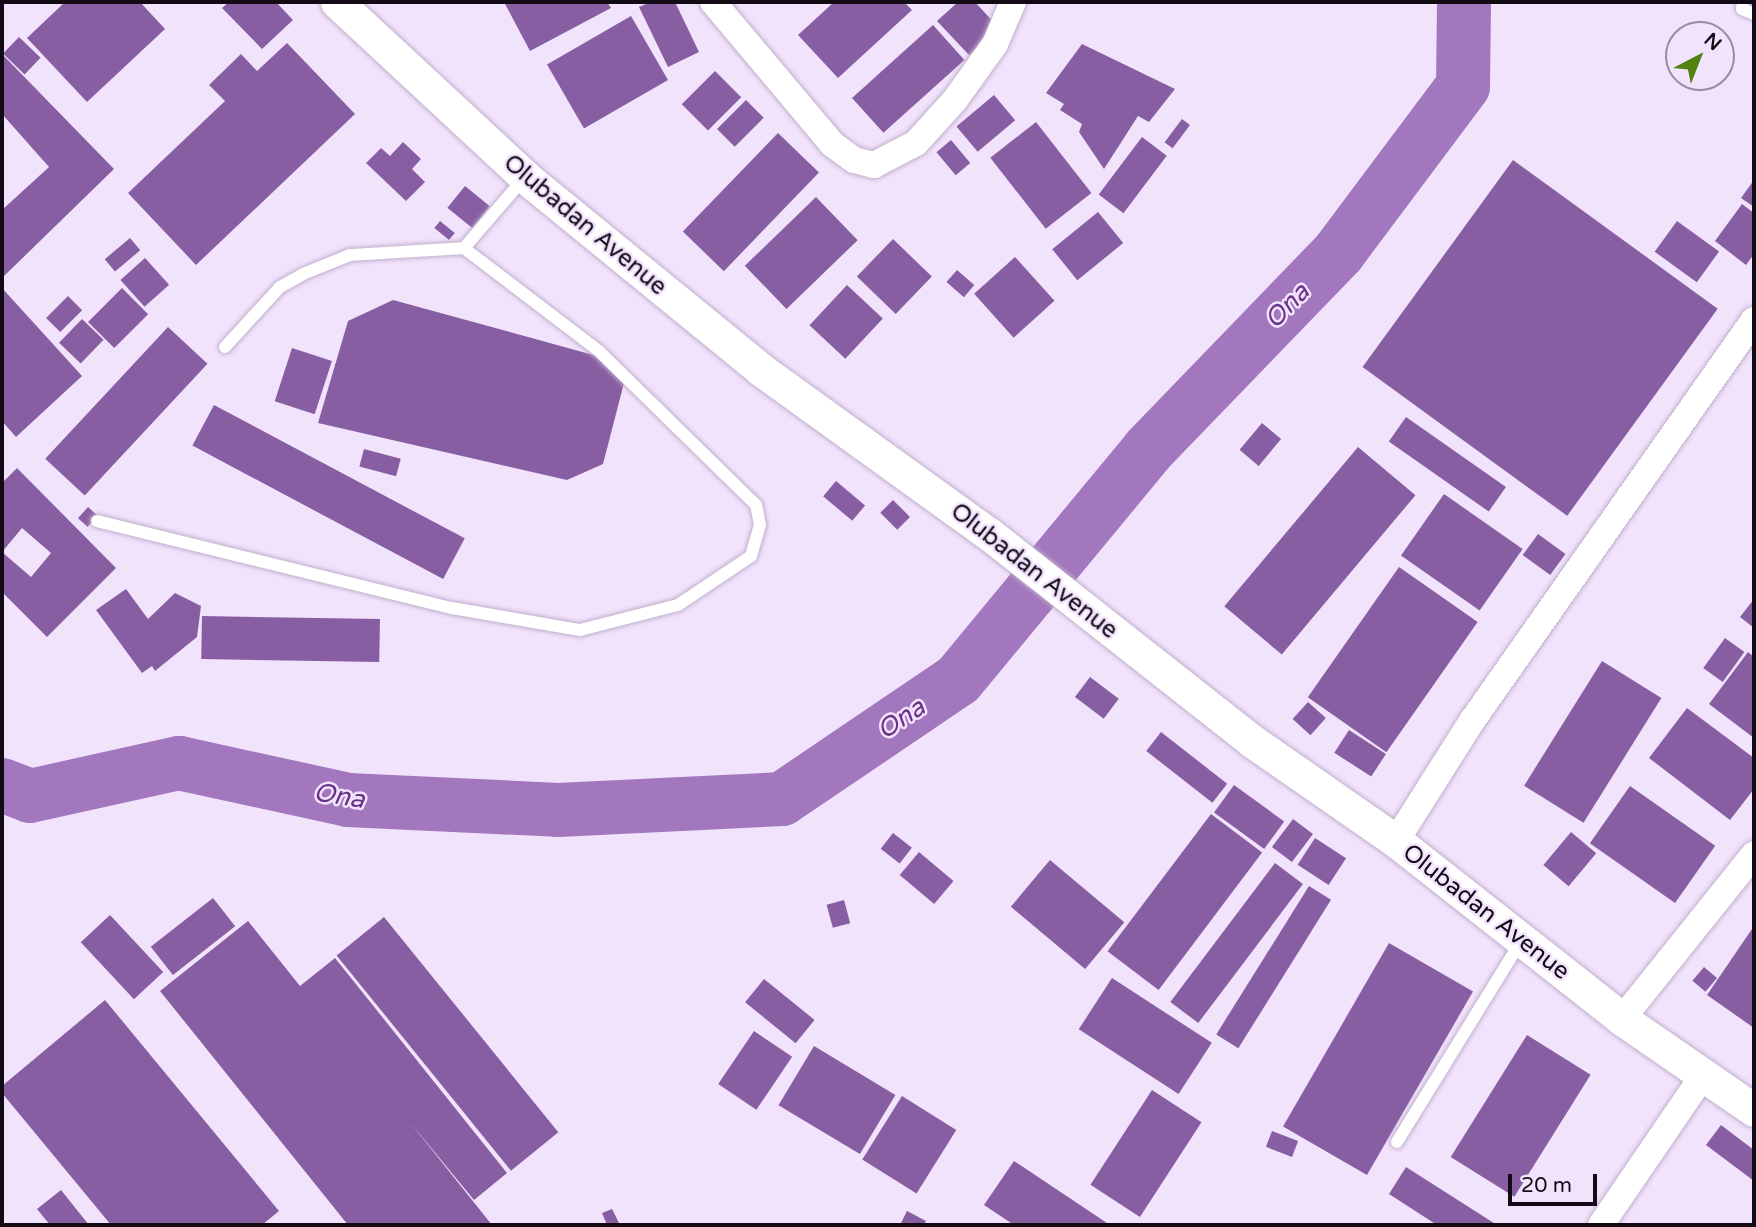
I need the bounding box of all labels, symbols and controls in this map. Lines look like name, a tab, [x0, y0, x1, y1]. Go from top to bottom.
north arrow	[1665, 21, 1735, 91]
text: N	[1700, 29, 1726, 55]
street label: Olubadan Avenue	[498, 148, 672, 302]
water label: Ona	[1258, 277, 1316, 335]
street label: Olubadan Avenue	[945, 497, 1123, 645]
water label: Ona	[871, 692, 931, 746]
water label: Ona	[311, 777, 367, 815]
street label: Olubadan Avenue	[1397, 838, 1575, 986]
scale bar	[1511, 1160, 1600, 1204]
text: 20 m	[1521, 1173, 1572, 1198]

